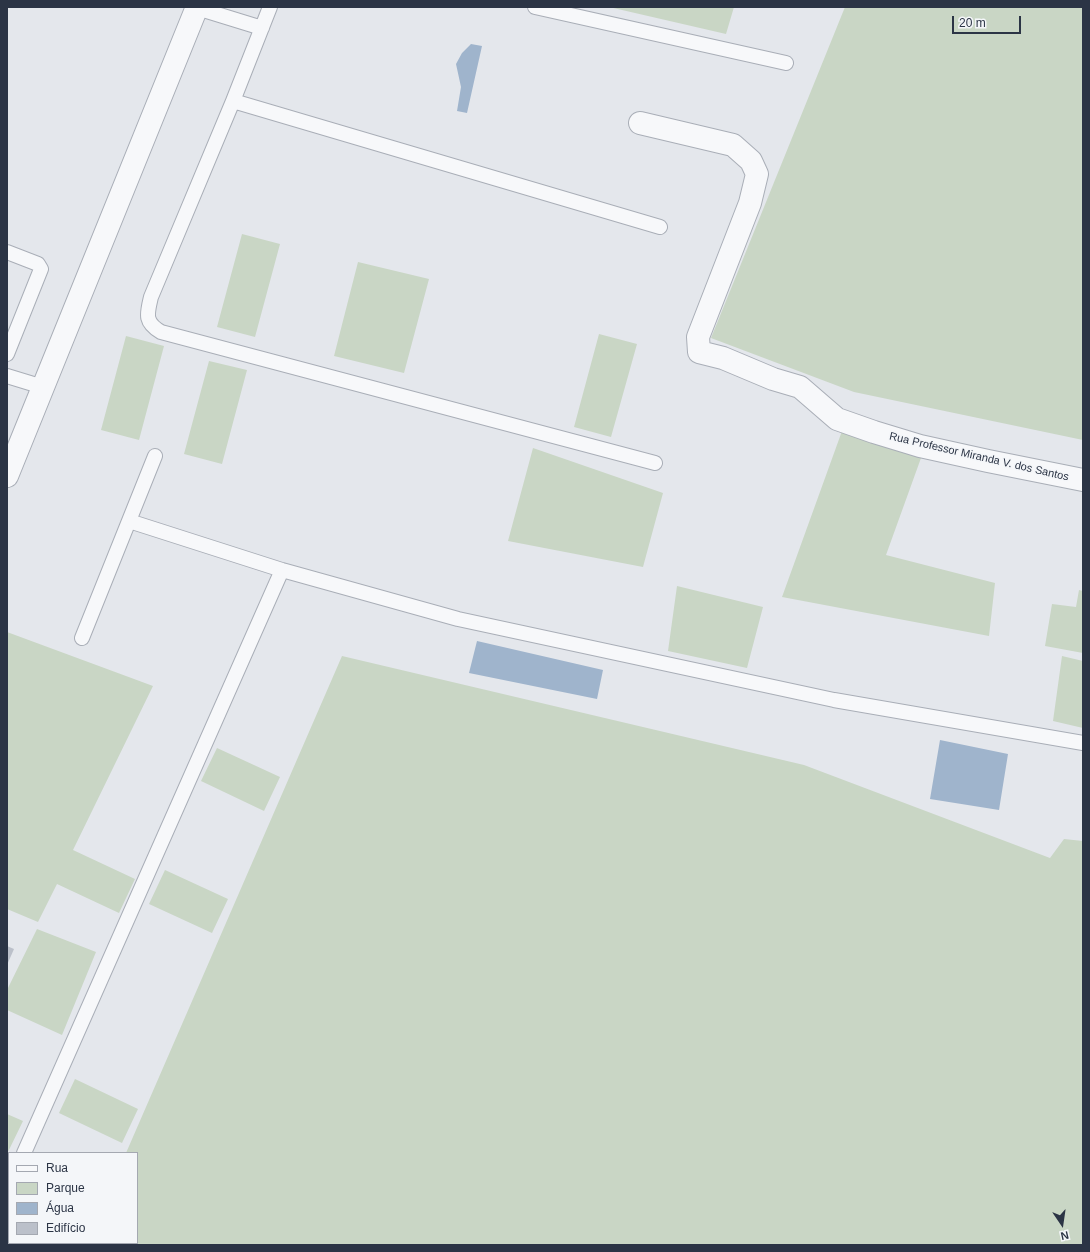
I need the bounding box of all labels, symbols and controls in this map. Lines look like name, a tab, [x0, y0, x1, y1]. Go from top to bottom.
scale bar	[954, 8, 1023, 34]
text: 20 m	[959, 16, 986, 30]
street label: Rua Professor Miranda V. dos Santos	[888, 430, 1070, 484]
legend	[8, 1152, 138, 1244]
text: Rua	[46, 1161, 68, 1175]
text: Parque	[46, 1181, 85, 1195]
text: Água	[46, 1201, 74, 1215]
north arrow	[1042, 1204, 1082, 1244]
text: Edifício	[46, 1221, 85, 1235]
text: N	[1059, 1229, 1070, 1242]

